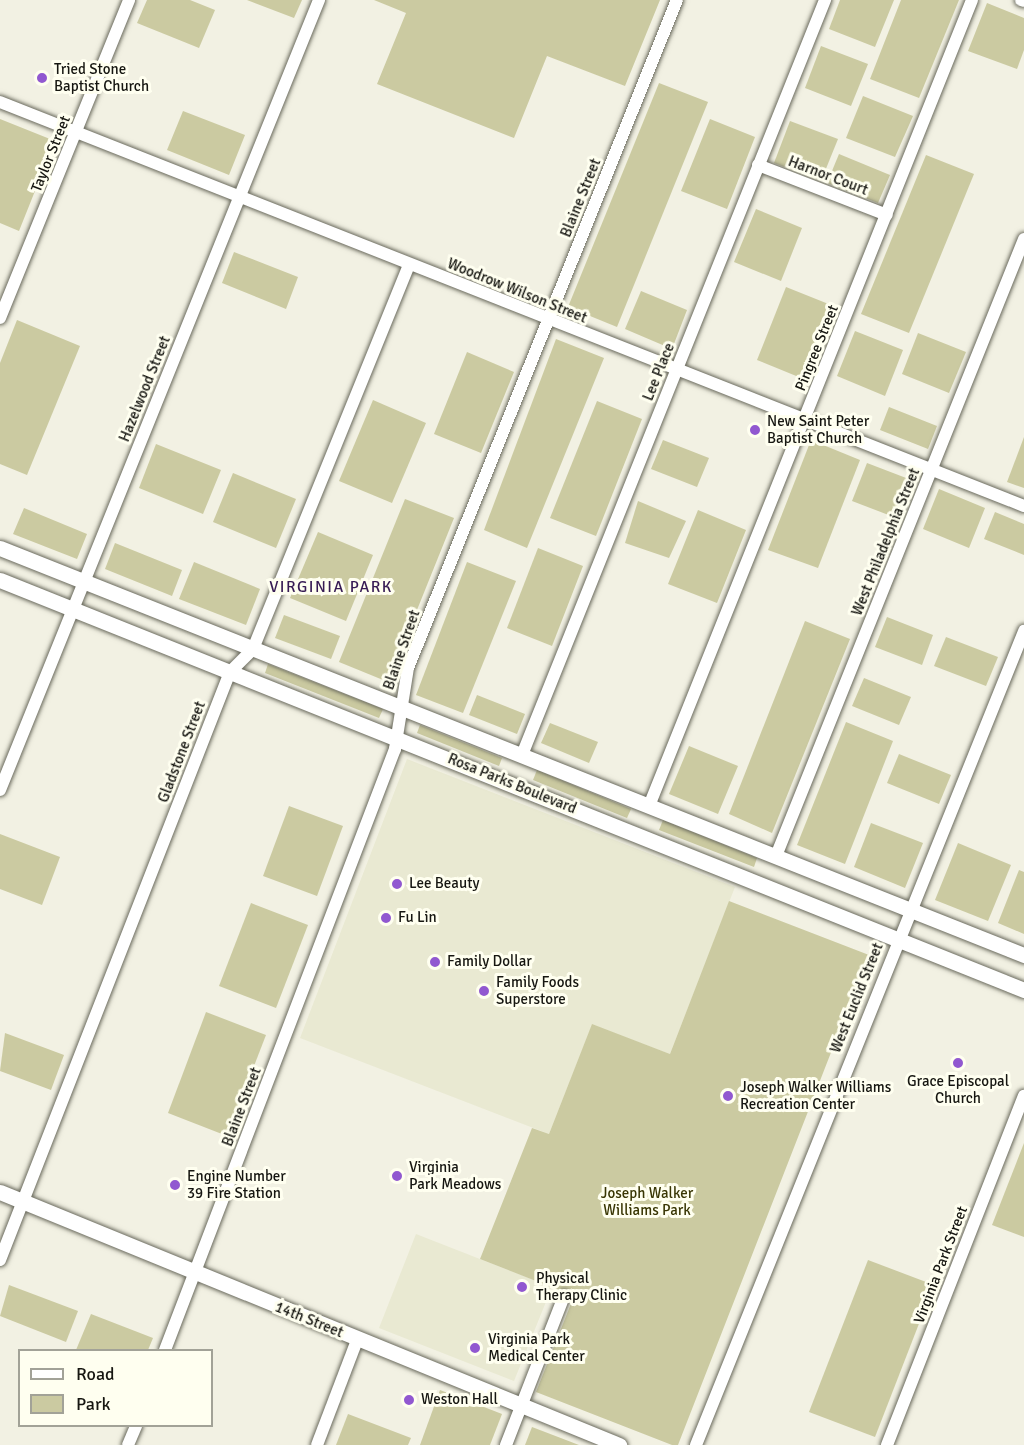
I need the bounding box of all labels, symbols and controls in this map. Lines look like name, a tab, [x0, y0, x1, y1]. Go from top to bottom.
place label: Tried Stone Baptist Church	[54, 60, 149, 95]
marker: Tried Stone Baptist Church	[35, 71, 49, 85]
street label: Taylor Street	[28, 113, 74, 195]
street label: Harnor Court	[786, 153, 870, 199]
street label: Blaine Street	[557, 156, 605, 240]
street label: Woodrow Wilson Street	[445, 255, 589, 327]
street label: Pingree Street	[792, 302, 842, 394]
street label: Hazelwood Street	[116, 333, 174, 445]
street label: Lee Place	[639, 340, 679, 404]
place label: New Saint Peter Baptist Church	[767, 412, 869, 447]
marker: New Saint Peter Baptist Church	[748, 423, 762, 437]
street label: West Philadelphia Street	[848, 466, 924, 618]
district label: VIRGINIA PARK	[269, 577, 393, 597]
street label: Blaine Street	[380, 608, 424, 692]
street label: Gladstone Street	[154, 699, 210, 805]
street label: Rosa Parks Boulevard	[445, 750, 579, 818]
place label: Lee Beauty	[409, 875, 479, 893]
marker: Lee Beauty	[390, 877, 404, 891]
place label: Fu Lin	[398, 909, 437, 927]
marker: Fu Lin	[379, 911, 393, 925]
street label: West Euclid Street	[827, 940, 887, 1056]
place label: Family Dollar	[447, 953, 532, 971]
marker: Family Dollar	[428, 955, 442, 969]
place label: Family Foods Superstore	[496, 973, 579, 1008]
marker: Family Foods Superstore	[477, 984, 491, 998]
marker: Grace Episcopal Church	[951, 1056, 965, 1070]
street label: Blaine Street	[219, 1065, 265, 1149]
place label: Grace Episcopal Church	[907, 1072, 1009, 1107]
place label: Joseph Walker Williams Recreation Center	[740, 1078, 891, 1113]
marker: Joseph Walker Williams Recreation Center	[721, 1089, 735, 1103]
place label: Virginia Park Meadows	[409, 1158, 501, 1193]
place label: Engine Number 39 Fire Station	[187, 1167, 286, 1202]
marker: Virginia Park Meadows	[390, 1169, 404, 1183]
marker: Engine Number 39 Fire Station	[168, 1178, 182, 1192]
park label: Joseph Walker Williams Park	[601, 1184, 693, 1219]
street label: Virginia Park Street	[910, 1204, 972, 1326]
place label: Physical Therapy Clinic	[536, 1269, 627, 1304]
marker: Physical Therapy Clinic	[513, 1278, 531, 1296]
street label: 14th Street	[272, 1298, 346, 1342]
place label: Virginia Park Medical Center	[488, 1330, 585, 1365]
marker: Virginia Park Medical Center	[466, 1339, 484, 1357]
legend	[18, 1349, 213, 1427]
text: Road	[76, 1363, 115, 1385]
place label: Weston Hall	[421, 1391, 498, 1409]
text: Park	[76, 1393, 111, 1415]
marker: Weston Hall	[402, 1393, 416, 1407]

